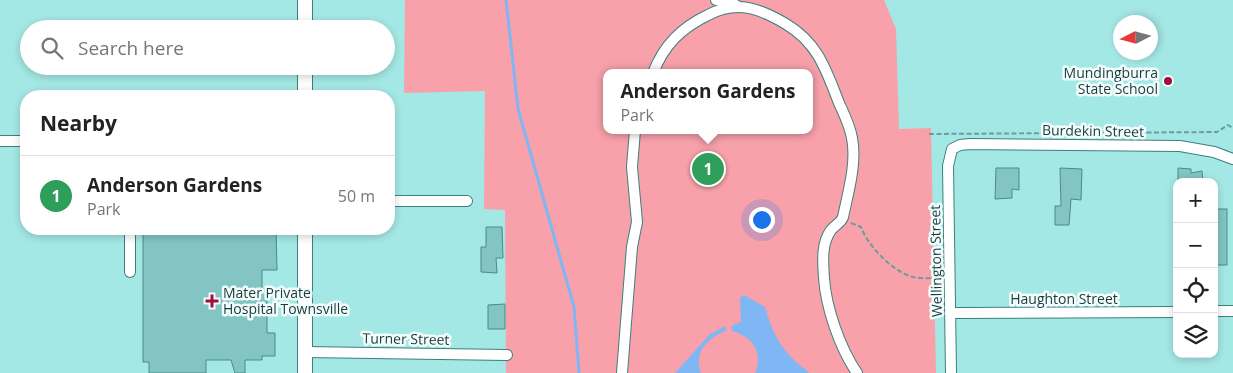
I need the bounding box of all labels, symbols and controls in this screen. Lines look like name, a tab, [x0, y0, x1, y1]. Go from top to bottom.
north arrow	[1113, 15, 1158, 60]
search box	[20, 20, 395, 75]
icon: search	[38, 34, 66, 62]
text: Search here	[78, 35, 184, 61]
place label: Mundingburra State School	[1064, 63, 1158, 98]
popup	[603, 69, 813, 134]
marker: Mundingburra State School	[1162, 75, 1174, 87]
text: Anderson Gardens	[620, 78, 796, 104]
text: Park	[620, 104, 654, 126]
text: Nearby	[40, 109, 117, 137]
street label: Burdekin Street	[1042, 120, 1144, 141]
pin: 1	[692, 150, 724, 188]
text: Anderson Gardens	[87, 172, 262, 198]
map controls	[1173, 178, 1218, 358]
button: +	[1173, 178, 1218, 223]
text: 1	[51, 185, 61, 207]
text: 50 m	[338, 185, 375, 207]
text: Park	[87, 198, 120, 220]
street label: Wellington Street	[925, 205, 946, 317]
your location	[749, 207, 775, 233]
button: −	[1173, 223, 1218, 268]
button: locate	[1173, 268, 1218, 313]
place label: Mater Private Hospital Townsville	[223, 283, 348, 318]
street label: Haughton Street	[1010, 289, 1118, 308]
marker: Mater Private Hospital Townsville	[205, 294, 219, 308]
button: layers	[1173, 313, 1218, 358]
street label: Turner Street	[362, 328, 450, 349]

